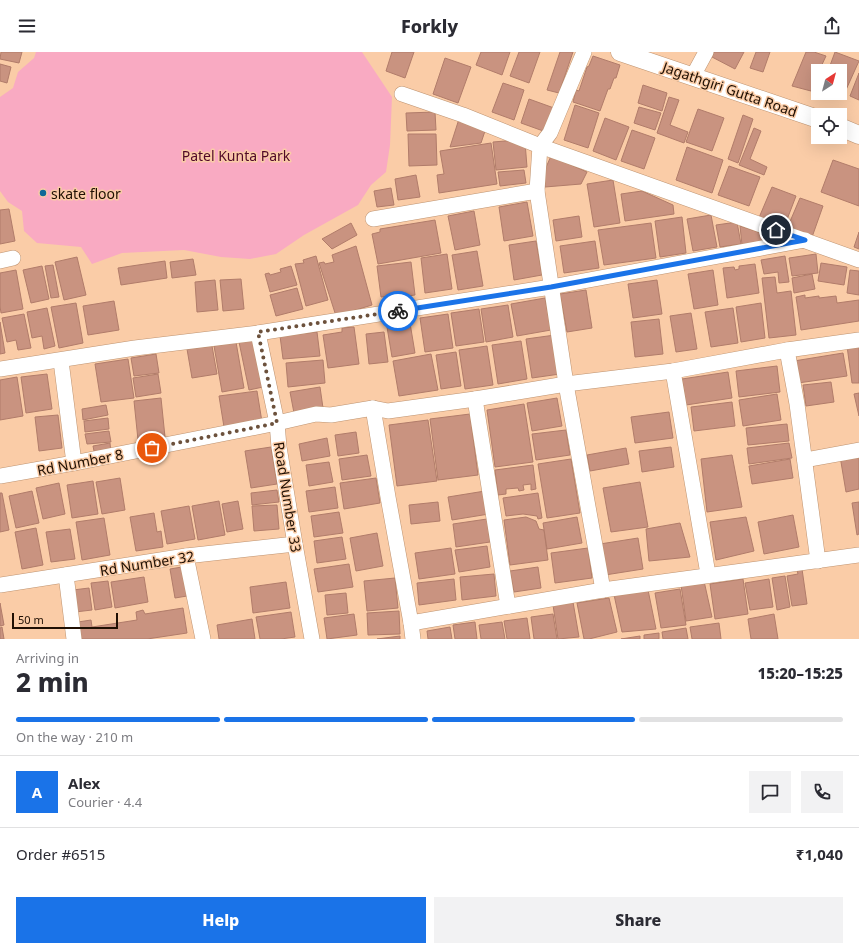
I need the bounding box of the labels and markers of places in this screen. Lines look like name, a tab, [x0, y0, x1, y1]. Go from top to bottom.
place label: skate floor	[51, 184, 121, 203]
marker: skate floor	[38, 188, 48, 198]
pin	[759, 213, 793, 247]
pin	[135, 431, 169, 465]

